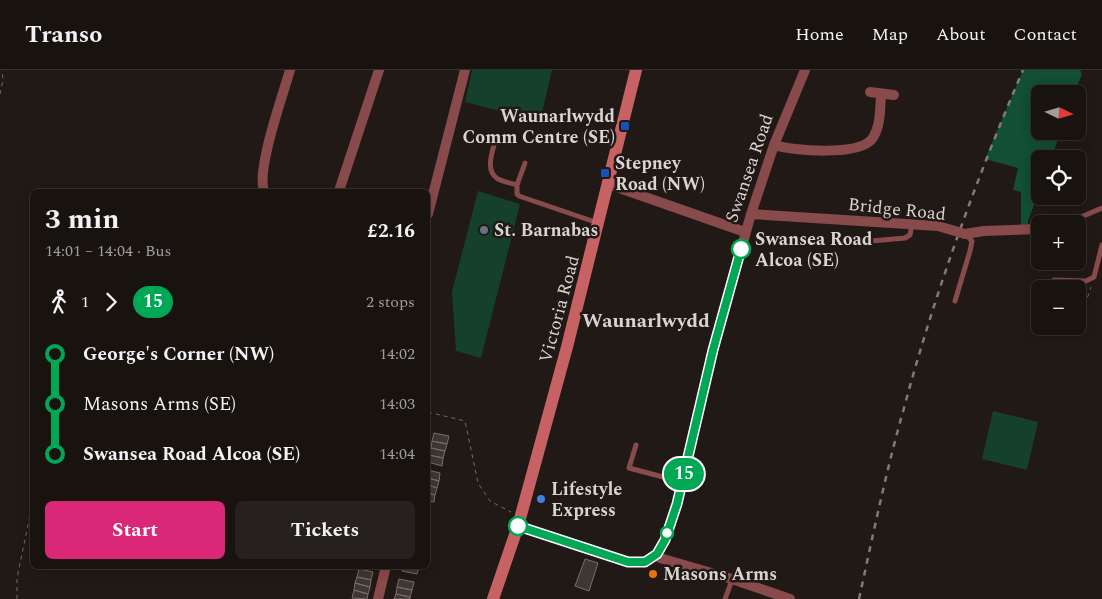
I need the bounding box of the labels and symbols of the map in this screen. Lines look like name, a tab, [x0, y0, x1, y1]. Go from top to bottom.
north arrow	[1031, 85, 1086, 140]
place label: Waunarlwydd Comm Centre (SE)	[462, 103, 615, 151]
street label: Swansea Road	[718, 110, 781, 226]
marker: Waunarlwydd Comm Centre (SE)	[619, 120, 631, 132]
place label: Stepney Road (NW)	[615, 150, 705, 198]
marker: Stepney Road (NW)	[599, 167, 611, 179]
street label: Bridge Road	[847, 191, 947, 228]
place label: St. Barnabas	[494, 217, 598, 244]
marker: St. Barnabas	[478, 224, 490, 236]
place label: Swansea Road Alcoa (SE)	[755, 226, 873, 274]
marker: Swansea Road Alcoa (SE)	[731, 239, 751, 259]
street label: Victoria Road	[532, 252, 587, 366]
district label: Waunarlwydd	[582, 306, 710, 336]
line badge: 15	[662, 458, 706, 490]
place label: Lifestyle Express	[551, 476, 622, 524]
marker: Lifestyle Express	[535, 493, 547, 505]
unlabelled marker	[508, 516, 528, 536]
unlabelled marker	[660, 526, 674, 540]
place label: Masons Arms	[663, 561, 777, 588]
marker: Masons Arms	[647, 568, 659, 580]

